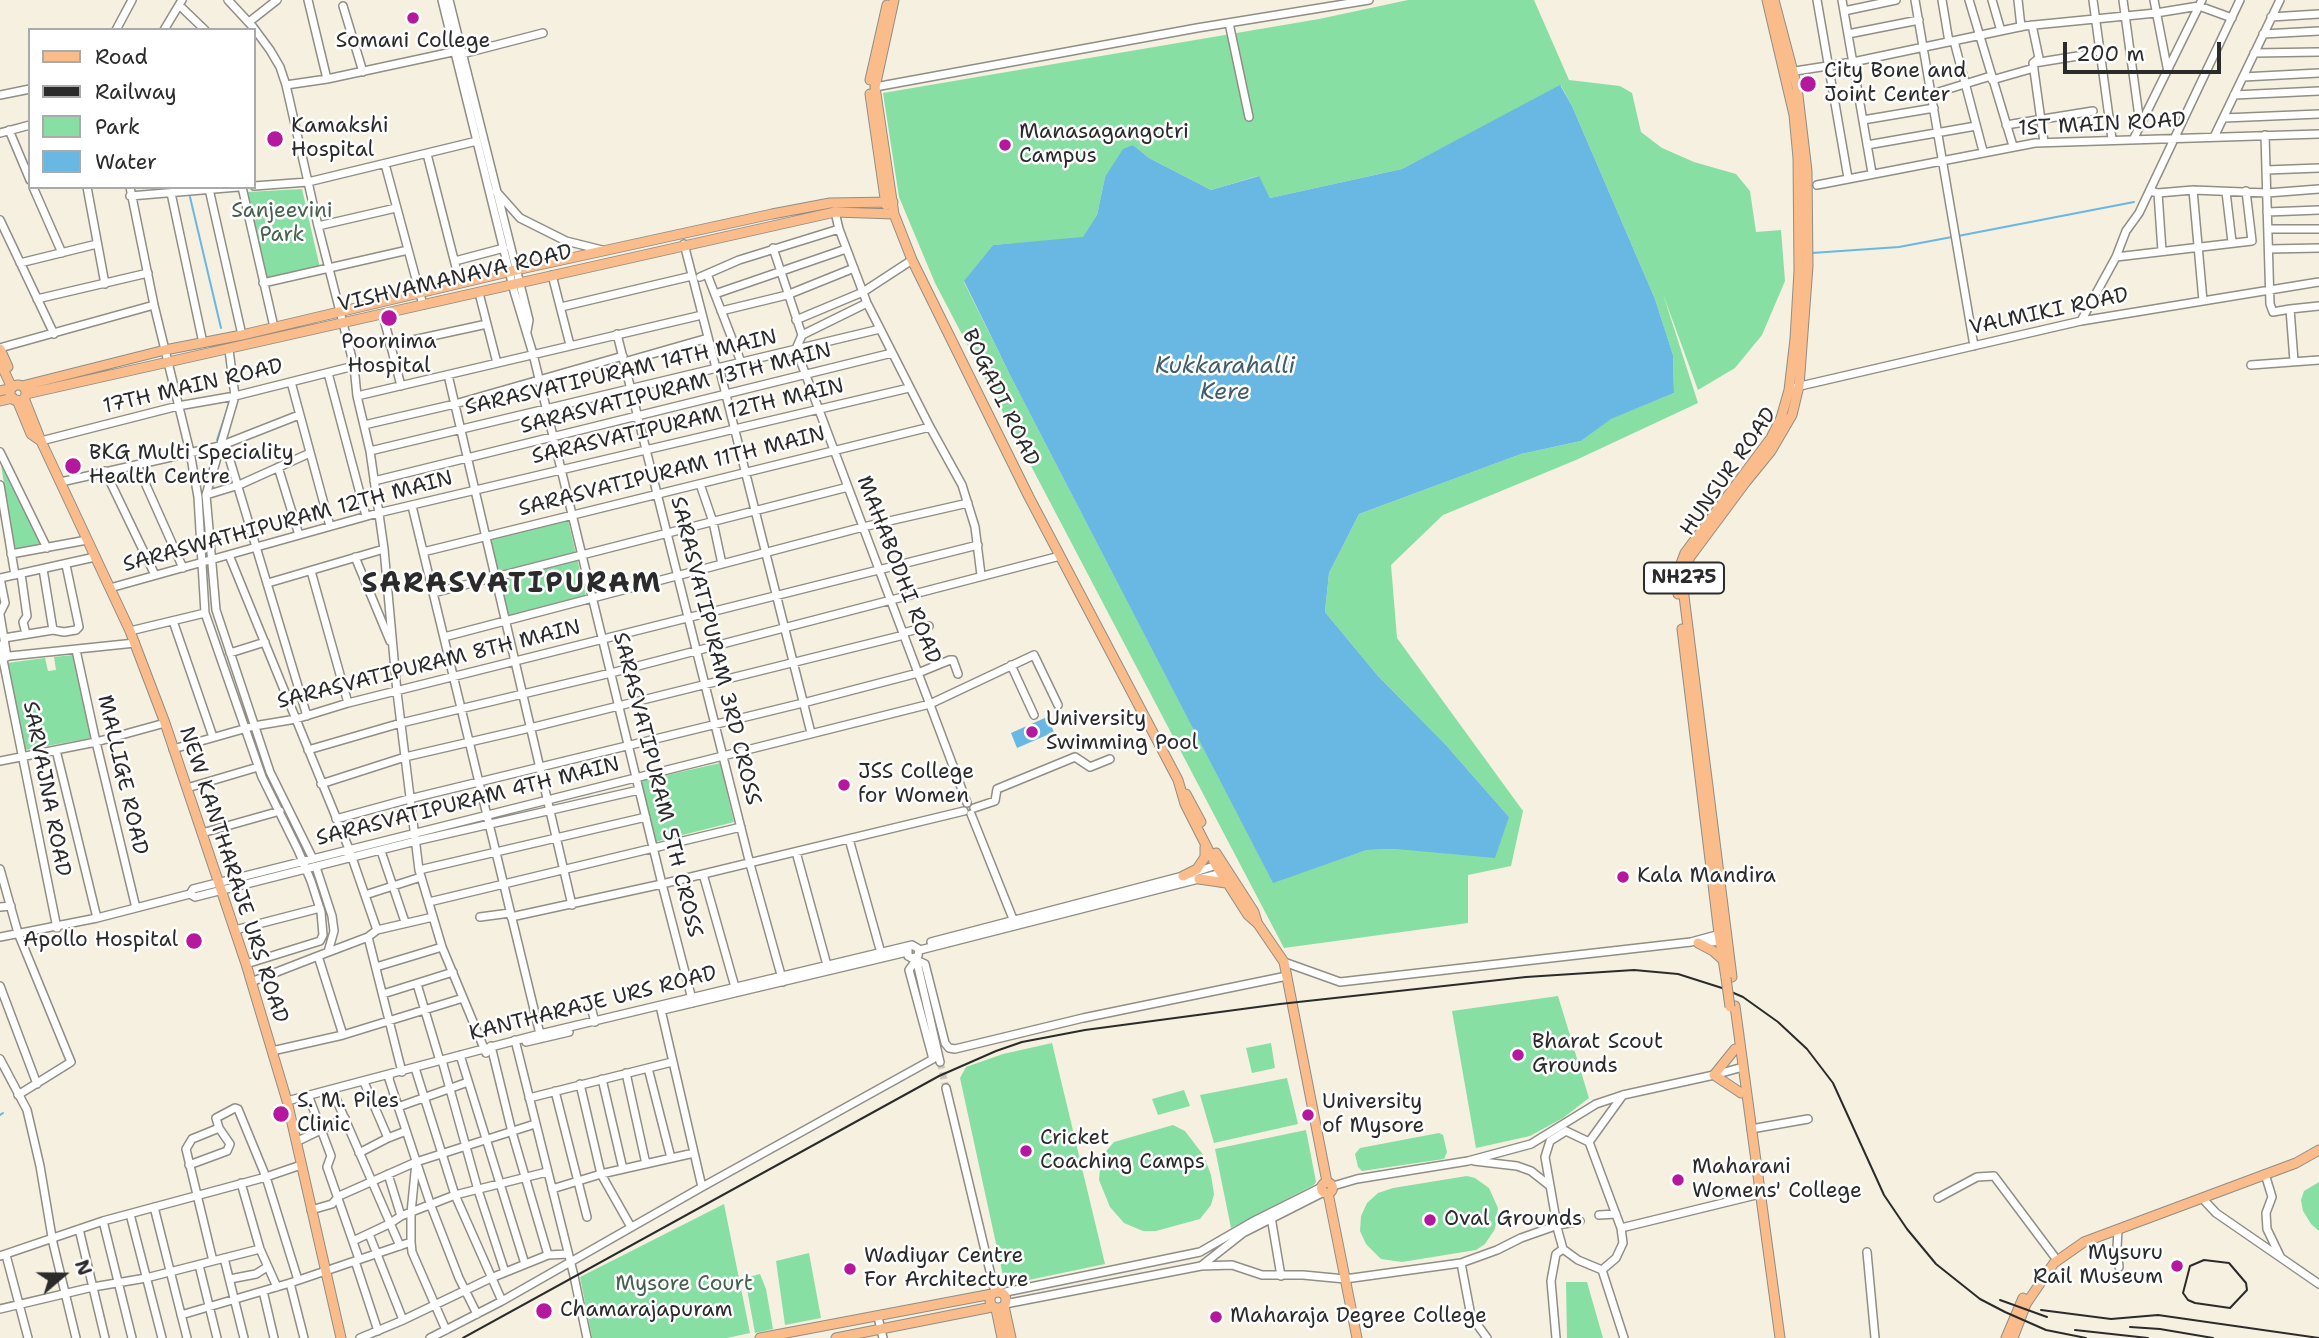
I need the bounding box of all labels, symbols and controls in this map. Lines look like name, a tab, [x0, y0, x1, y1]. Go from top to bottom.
marker: Somani College	[405, 10, 421, 26]
legend	[28, 28, 256, 189]
scale bar	[2067, 28, 2224, 72]
place label: Somani College	[336, 29, 490, 55]
text: 200 m	[2076, 40, 2145, 68]
text: Road	[95, 43, 148, 71]
place label: City Bone and Joint Center	[1824, 59, 1967, 109]
marker: City Bone and Joint Center	[1798, 74, 1818, 94]
text: Railway	[95, 78, 177, 106]
street label: 1ST MAIN ROAD	[2018, 108, 2186, 142]
text: Park	[95, 113, 140, 141]
place label: Kamakshi Hospital	[291, 114, 389, 164]
place label: Manasagangotri Campus	[1019, 120, 1189, 170]
marker: Kamakshi Hospital	[265, 129, 285, 149]
marker: Manasagangotri Campus	[997, 137, 1013, 153]
text: Water	[95, 148, 157, 176]
park label: Sanjeevini Park	[231, 199, 333, 249]
street label: VISHVAMANAVA ROAD	[336, 240, 574, 318]
street label: VALMIKI ROAD	[1967, 283, 2131, 341]
marker: Poornima Hospital	[379, 308, 399, 328]
street label: SARASVATIPURAM 14TH MAIN	[462, 325, 780, 421]
street label: BOGADI ROAD	[956, 325, 1044, 471]
place label: Poornima Hospital	[341, 330, 437, 380]
street label: SARASVATIPURAM 13TH MAIN	[518, 338, 834, 440]
water label: Kukkarahalli Kere	[1155, 353, 1295, 407]
street label: 17TH MAIN ROAD	[101, 354, 285, 420]
street label: SARASVATIPURAM 12TH MAIN	[530, 374, 846, 470]
street label: HUNSUR ROAD	[1675, 403, 1783, 541]
street label: SARASVATIPURAM 11TH MAIN	[516, 422, 828, 522]
place label: BKG Multi Speciality Health Centre	[89, 441, 294, 491]
marker: BKG Multi Speciality Health Centre	[63, 456, 83, 476]
street label: SARASWATHIPURAM 12TH MAIN	[120, 466, 456, 578]
street label: MAHABODHI ROAD	[851, 472, 945, 668]
street label: SARASVATIPURAM 3RD CROSS	[664, 494, 766, 808]
road number: NH275	[1644, 562, 1724, 594]
district label: SARASVATIPURAM	[363, 568, 661, 602]
street label: SARASVATIPURAM 8TH MAIN	[275, 615, 583, 715]
street label: SARASVATIPURAM 5TH CROSS	[607, 630, 707, 940]
street label: MALLIGE ROAD	[91, 693, 153, 857]
street label: SARVAJNA ROAD	[17, 699, 75, 879]
place label: University Swimming Pool	[1046, 707, 1198, 757]
street label: NEW KANTHARAJE URS ROAD	[173, 724, 293, 1026]
marker: University Swimming Pool	[1024, 724, 1040, 740]
street label: SARASVATIPURAM 4TH MAIN	[314, 752, 622, 852]
place label: JSS College for Women	[858, 760, 974, 810]
marker: JSS College for Women	[836, 777, 852, 793]
place label: Kala Mandira	[1637, 864, 1776, 890]
marker: Kala Mandira	[1615, 869, 1631, 885]
place label: Apollo Hospital	[23, 928, 178, 954]
marker: Apollo Hospital	[184, 931, 204, 951]
street label: KANTHARAJE URS ROAD	[467, 961, 719, 1047]
place label: Bharat Scout Grounds	[1532, 1030, 1663, 1080]
marker: Bharat Scout Grounds	[1510, 1047, 1526, 1063]
place label: S. M. Piles Clinic	[297, 1089, 399, 1139]
place label: University of Mysore	[1322, 1090, 1425, 1140]
marker: S. M. Piles Clinic	[271, 1104, 291, 1124]
marker: University of Mysore	[1300, 1107, 1316, 1123]
place label: Cricket Coaching Camps	[1040, 1126, 1205, 1176]
marker: Cricket Coaching Camps	[1018, 1143, 1034, 1159]
place label: Maharani Womens' College	[1692, 1155, 1862, 1205]
marker: Maharani Womens' College	[1670, 1172, 1686, 1188]
place label: Oval Grounds	[1444, 1207, 1582, 1233]
marker: Oval Grounds	[1422, 1212, 1438, 1228]
north arrow	[28, 1240, 98, 1310]
place label: Mysuru Rail Museum	[2033, 1241, 2163, 1291]
place label: Wadiyar Centre For Architecture	[864, 1244, 1029, 1294]
text: N	[69, 1256, 98, 1279]
marker: Mysuru Rail Museum	[2169, 1258, 2185, 1274]
marker: Wadiyar Centre For Architecture	[842, 1261, 858, 1277]
park label: Mysore Court	[615, 1272, 753, 1298]
place label: Chamarajapuram	[560, 1298, 733, 1324]
marker: Chamarajapuram	[534, 1301, 554, 1321]
place label: Maharaja Degree College	[1230, 1304, 1487, 1330]
marker: Maharaja Degree College	[1208, 1309, 1224, 1325]

